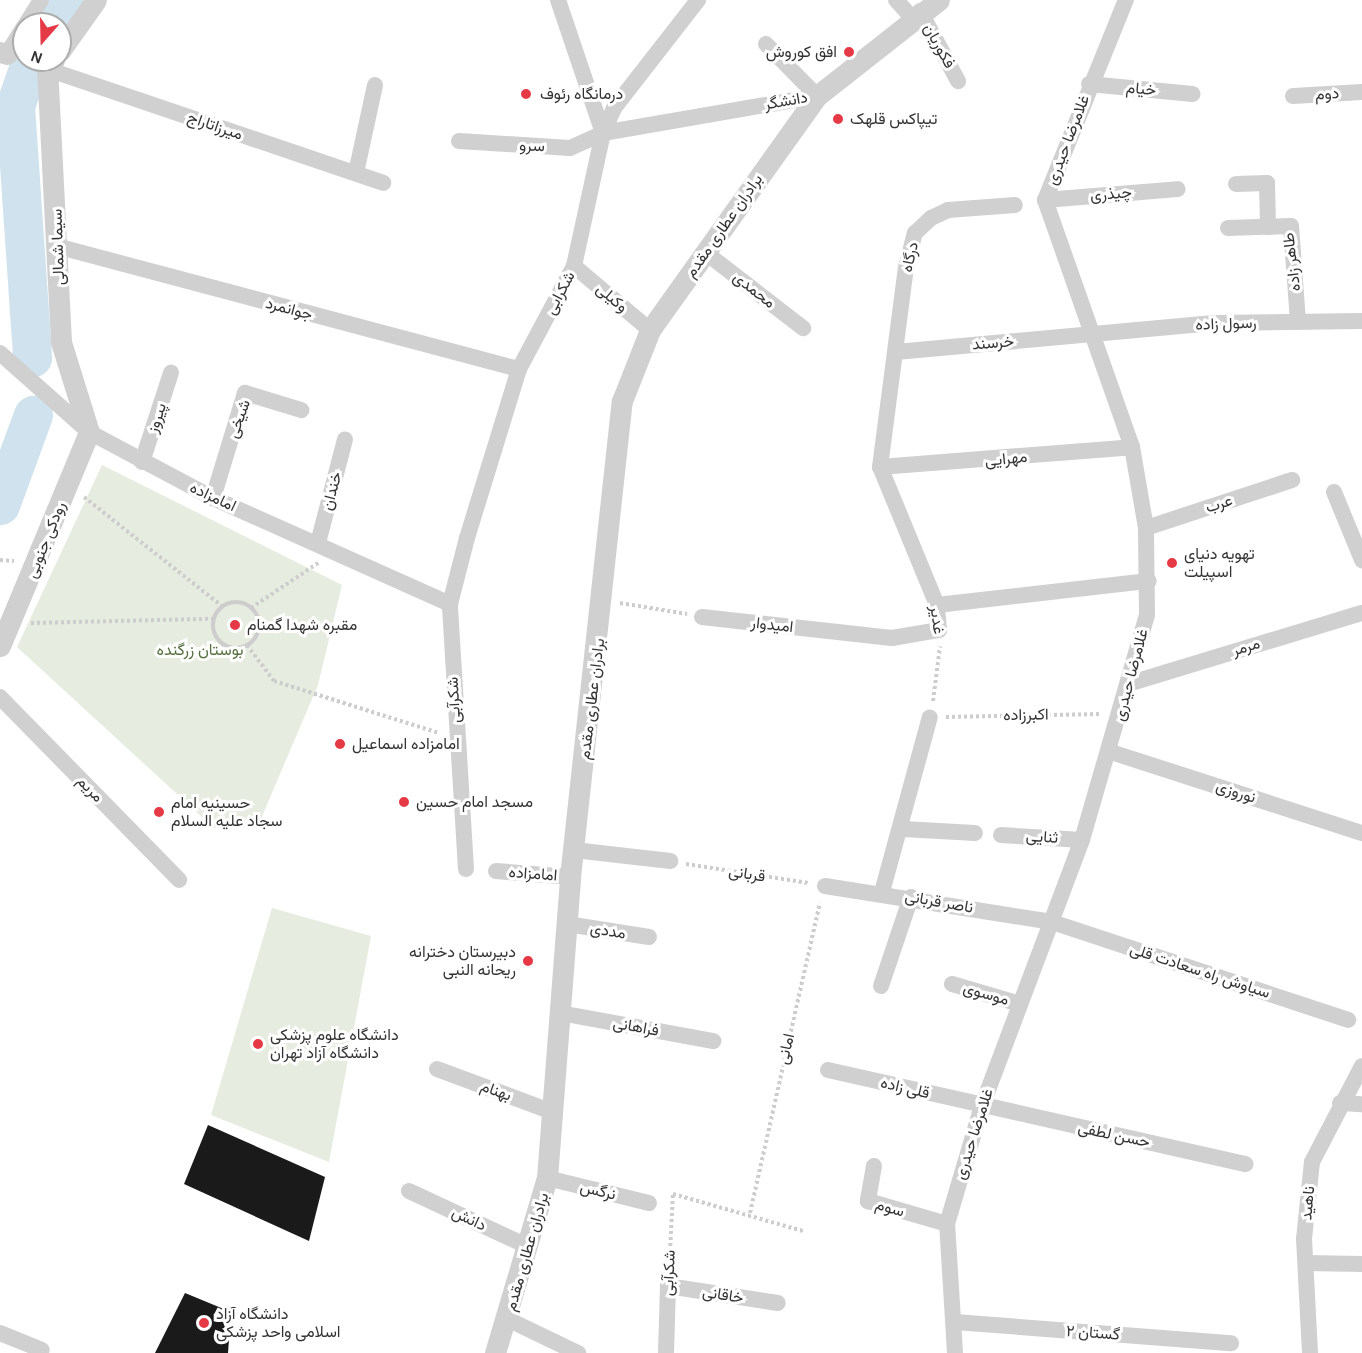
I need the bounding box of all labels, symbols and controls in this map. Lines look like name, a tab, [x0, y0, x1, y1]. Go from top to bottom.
north arrow	[12, 12, 72, 72]
street label: فکوریان	[919, 20, 959, 72]
place label: افق کوروش	[766, 42, 837, 62]
marker: افق کوروش	[842, 45, 856, 59]
text: N	[28, 47, 45, 68]
street label: خیام	[1125, 78, 1157, 100]
place label: درمانگاه رئوف	[540, 84, 623, 104]
street label: دوم	[1314, 84, 1340, 104]
marker: درمانگاه رئوف	[517, 85, 535, 103]
street label: دانشگر	[763, 88, 809, 114]
street label: غلامرضا حیدری	[1042, 92, 1094, 188]
street label: میرزاتاراج	[185, 108, 245, 144]
place label: تیپاکس قلهک	[850, 109, 937, 129]
marker: تیپاکس قلهک	[831, 112, 845, 126]
street label: سرو	[519, 136, 545, 156]
street label: برادران عطاری مقدم	[681, 170, 767, 282]
street label: چیذری	[1089, 183, 1133, 205]
street label: سیما شمالی	[47, 208, 69, 286]
street label: طاهر زاده	[1279, 232, 1305, 292]
street label: درگاه	[897, 240, 923, 274]
street label: شکرابی	[541, 268, 579, 318]
street label: محمدی	[729, 268, 779, 312]
street label: وکیلی	[592, 279, 632, 317]
street label: جوانمرد	[263, 294, 315, 324]
street label: رسول زاده	[1195, 313, 1257, 335]
street label: خرسند	[971, 332, 1015, 354]
street label: شیخی	[223, 397, 255, 441]
street label: پیروز	[143, 401, 171, 435]
street label: مهرایی	[984, 447, 1028, 471]
street label: خندان	[318, 470, 346, 512]
street label: امامزاده	[187, 478, 239, 516]
street label: عرب	[1203, 491, 1235, 517]
street label: رودکی جنوبی	[22, 499, 70, 581]
place label: تهویه دنیای اسپیلت	[1184, 544, 1255, 582]
marker: تهویه دنیای اسپیلت	[1165, 556, 1179, 570]
street label: غدیر	[926, 605, 948, 635]
street label: امیدوار	[750, 613, 794, 637]
place label: مقبره شهدا گمنام	[247, 615, 357, 635]
marker: مقبره شهدا گمنام	[228, 618, 242, 632]
street label: غلامرضا حیدری	[1109, 627, 1153, 723]
street label: مرمر	[1230, 634, 1262, 660]
street label: برادران عطاری مقدم	[575, 637, 609, 761]
park label: بوستان زرگنده	[156, 640, 244, 660]
street label: شکرآبی	[443, 676, 465, 724]
street label: اکبرزاده	[1003, 705, 1049, 725]
place label: امامزاده اسماعیل	[352, 734, 460, 754]
marker: امامزاده اسماعیل	[333, 737, 347, 751]
street label: مریم	[73, 772, 107, 806]
street label: نوروزی	[1214, 777, 1258, 807]
place label: مسجد امام حسین	[416, 792, 533, 812]
place label: حسینیه امام سجاد علیه السلام	[171, 793, 282, 831]
marker: مسجد امام حسین	[397, 795, 411, 809]
marker: حسینیه امام سجاد علیه السلام	[152, 805, 166, 819]
street label: ثنایی	[1025, 826, 1059, 848]
street label: قربانی	[727, 862, 767, 886]
street label: امامزاده	[508, 863, 558, 885]
street label: ناصر قربانی	[903, 887, 975, 917]
street label: مددی	[589, 919, 627, 943]
street label: سیاوش راه سعادت قلی	[1128, 939, 1272, 1003]
place label: دبیرستان دخترانه ریحانه النبی	[409, 942, 516, 980]
marker: دبیرستان دخترانه ریحانه النبی	[521, 954, 535, 968]
street label: موسوی	[961, 978, 1011, 1010]
street label: فراهانی	[612, 1014, 660, 1040]
place label: دانشگاه علوم پزشکی دانشگاه آزاد تهران	[270, 1025, 399, 1063]
street label: امانی	[773, 1032, 799, 1066]
marker: دانشگاه علوم پزشکی دانشگاه آزاد تهران	[251, 1037, 265, 1051]
street label: قلی زاده	[879, 1073, 931, 1103]
street label: بهنام	[478, 1077, 514, 1105]
street label: غلامرضا حیدری	[950, 1086, 998, 1182]
street label: حسن لطفی	[1076, 1118, 1152, 1152]
street label: نرگس	[578, 1178, 618, 1204]
street label: ناهید	[1297, 1185, 1319, 1221]
street label: برادران عطاری مقدم	[501, 1191, 553, 1313]
street label: سوم	[873, 1195, 907, 1221]
street label: دانش	[449, 1203, 489, 1235]
street label: شکرآبی	[658, 1249, 680, 1297]
street label: خاقانی	[701, 1282, 745, 1308]
place label: دانشگاه آزاد اسلامی واحد پزشکی	[216, 1304, 340, 1342]
marker: دانشگاه آزاد اسلامی واحد پزشکی	[197, 1316, 211, 1330]
street label: گستان ۲	[1065, 1322, 1121, 1344]

